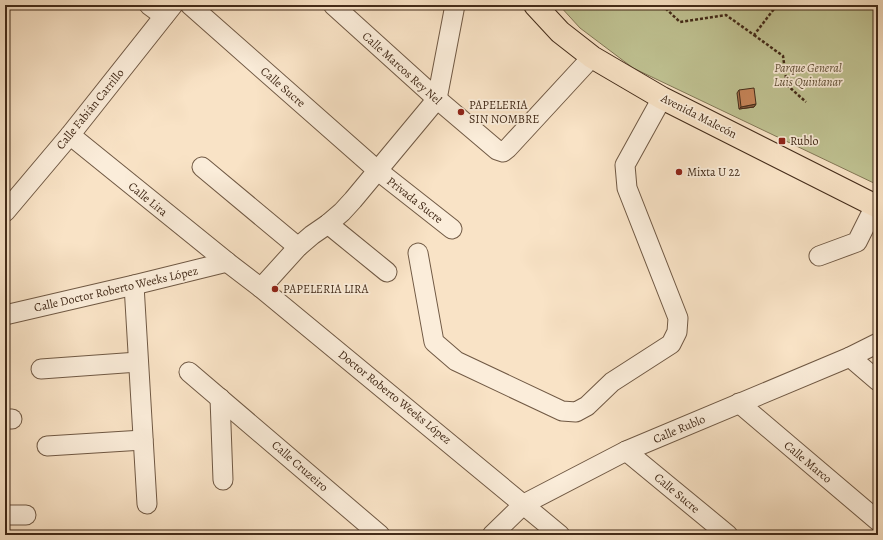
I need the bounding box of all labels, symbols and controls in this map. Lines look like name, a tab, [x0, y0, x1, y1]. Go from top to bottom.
street label: Calle Marcos Rey Nel	[359, 28, 445, 108]
park label: Parque General Luis Quintanar	[774, 60, 843, 90]
street label: Calle Sucre	[257, 63, 309, 111]
street label: Calle Fabián Carrillo	[52, 65, 128, 153]
street label: Avenida Malecón	[657, 90, 740, 142]
place label: PAPELERIA SIN NOMBRE	[469, 97, 539, 127]
marker: PAPELERIA SIN NOMBRE	[456, 107, 466, 117]
place label: Rublo	[790, 133, 818, 149]
marker: Rublo	[777, 136, 787, 146]
place label: Mixta U 22	[687, 164, 740, 180]
marker: Mixta U 22	[674, 167, 684, 177]
street label: Privada Sucre	[384, 173, 446, 227]
street label: Calle Lira	[125, 178, 171, 220]
street label: Calle Doctor Roberto Weeks López	[32, 262, 200, 316]
place label: PAPELERIA LIRA	[283, 281, 369, 297]
marker: PAPELERIA LIRA	[270, 284, 280, 294]
street label: Doctor Roberto Weeks López	[335, 346, 455, 448]
street label: Calle Rublo	[650, 411, 708, 447]
street label: Calle Cruzeiro	[268, 437, 332, 495]
street label: Calle Marco	[781, 437, 835, 487]
street label: Calle Sucre	[651, 469, 703, 517]

